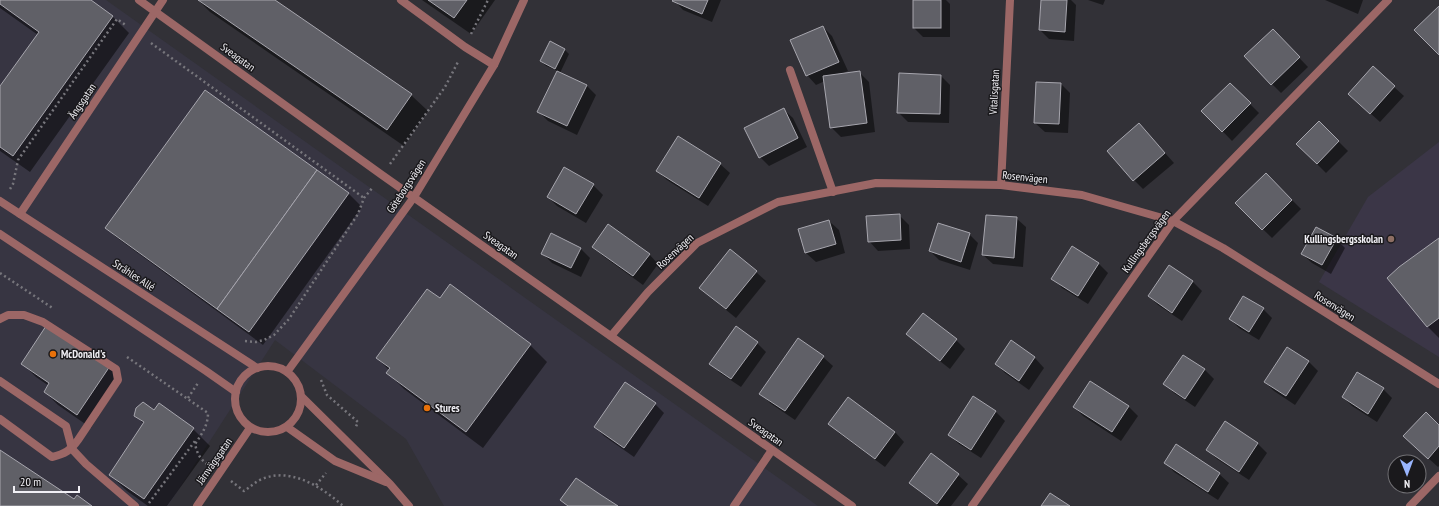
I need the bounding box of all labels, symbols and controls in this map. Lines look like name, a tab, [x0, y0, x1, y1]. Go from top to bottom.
street label: Sveagatan	[218, 40, 258, 74]
street label: Vitalisgatan	[986, 69, 1002, 116]
street label: Ängsgatan	[65, 80, 99, 121]
street label: Göteborgsvägen	[383, 156, 429, 216]
street label: Rosenvägen	[1002, 168, 1049, 186]
street label: Kullingsbergsvägen	[1118, 207, 1174, 275]
street label: Sveagatan	[481, 228, 521, 262]
street label: Rosenvägen	[654, 230, 697, 272]
place label: Kullingsbergsskolan	[1304, 232, 1383, 246]
marker: Kullingsbergsskolan	[1386, 234, 1396, 244]
street label: Stråhles Allé	[110, 256, 158, 294]
street label: Rosenvägen	[1312, 288, 1358, 324]
place label: McDonald's	[61, 347, 106, 361]
marker: McDonald's	[48, 349, 58, 359]
place label: Stures	[435, 401, 460, 415]
marker: Stures	[422, 403, 432, 413]
street label: Sveagatan	[746, 415, 786, 449]
street label: Järnvägsgatan	[192, 435, 235, 488]
north arrow	[1387, 454, 1427, 494]
scale bar	[14, 468, 79, 494]
text: 20 m	[20, 474, 41, 489]
text: N	[1404, 477, 1410, 491]

